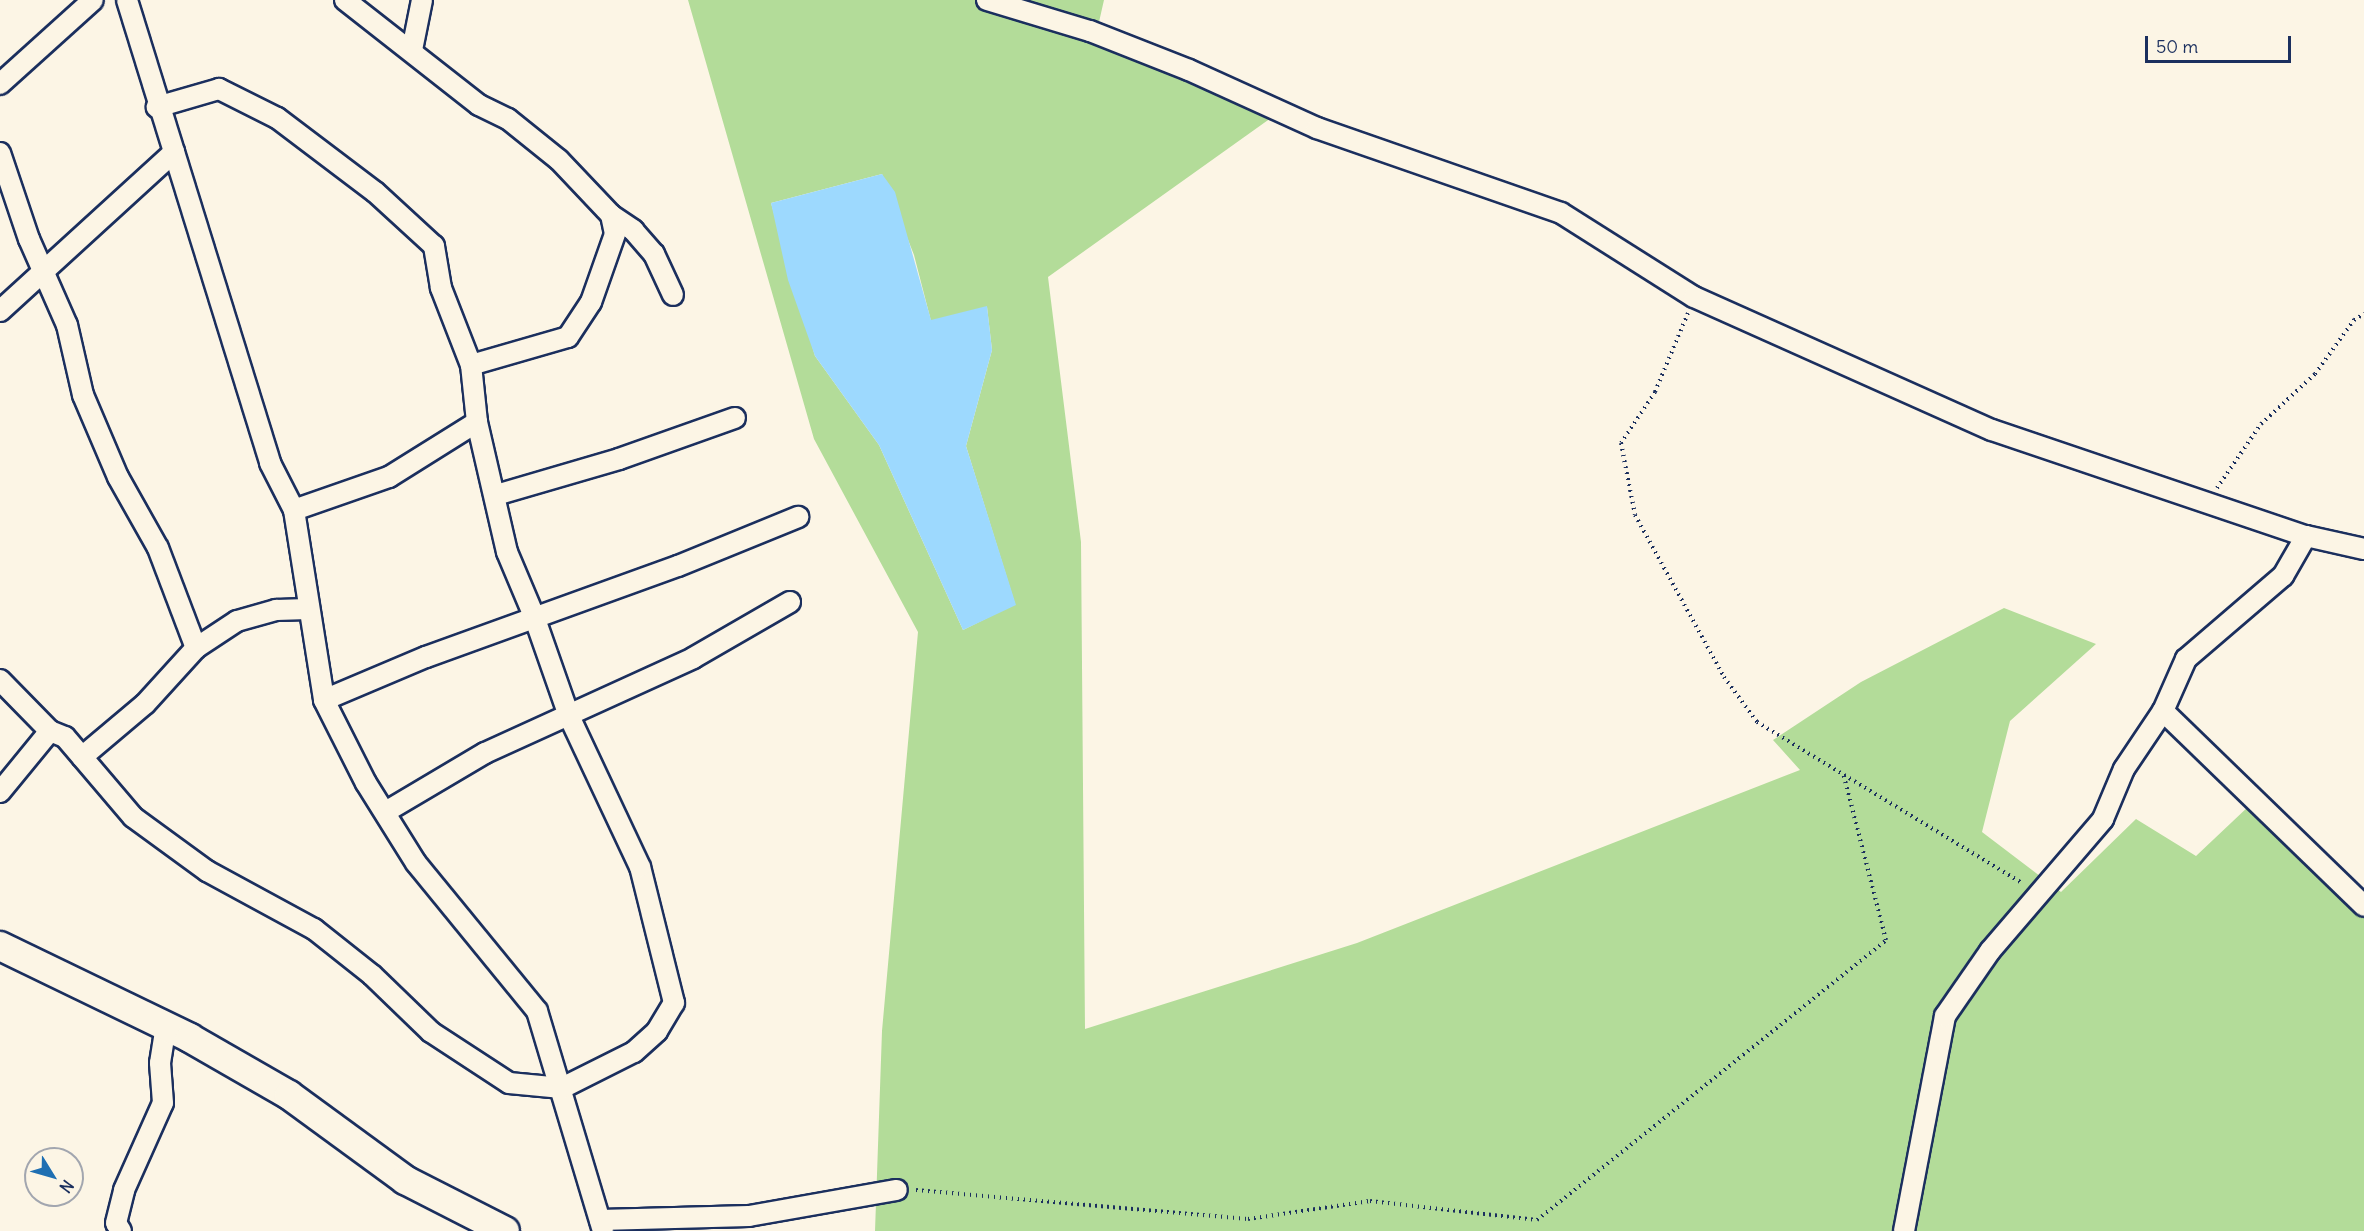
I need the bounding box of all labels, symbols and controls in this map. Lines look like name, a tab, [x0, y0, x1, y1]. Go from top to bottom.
scale bar	[2148, 24, 2294, 62]
text: 50 m	[2156, 35, 2198, 58]
north arrow	[24, 1147, 84, 1207]
text: N	[55, 1176, 78, 1197]

